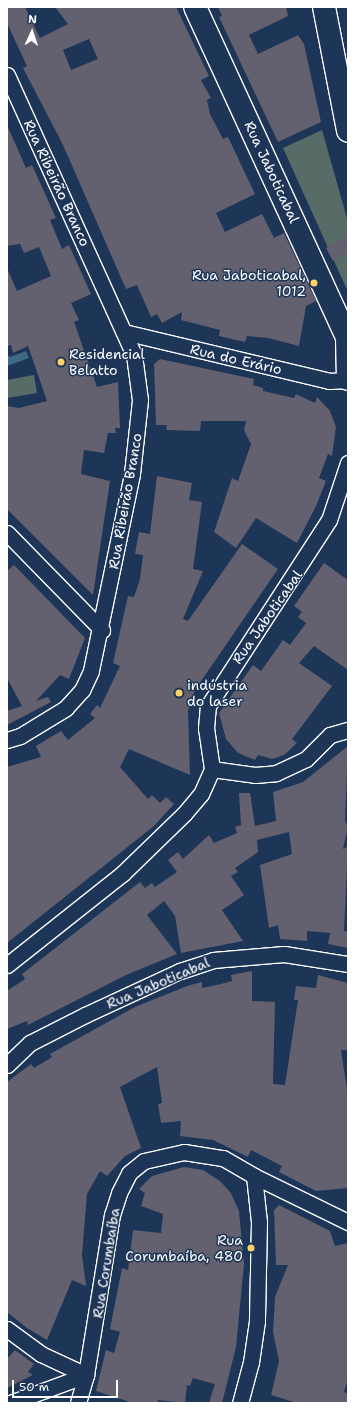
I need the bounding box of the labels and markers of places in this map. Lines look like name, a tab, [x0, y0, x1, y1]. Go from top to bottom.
place label: Rua Jaboticabal, 1012	[192, 267, 306, 300]
marker: Rua Jaboticabal, 1012	[309, 278, 319, 288]
place label: Residencial Belatto	[69, 346, 145, 378]
marker: Residencial Belatto	[56, 357, 66, 367]
place label: indústria do laser	[187, 677, 247, 710]
marker: indústria do laser	[174, 688, 184, 698]
place label: Rua Corumbaíba, 480	[125, 1232, 243, 1264]
marker: Rua Corumbaíba, 480	[246, 1243, 256, 1253]

